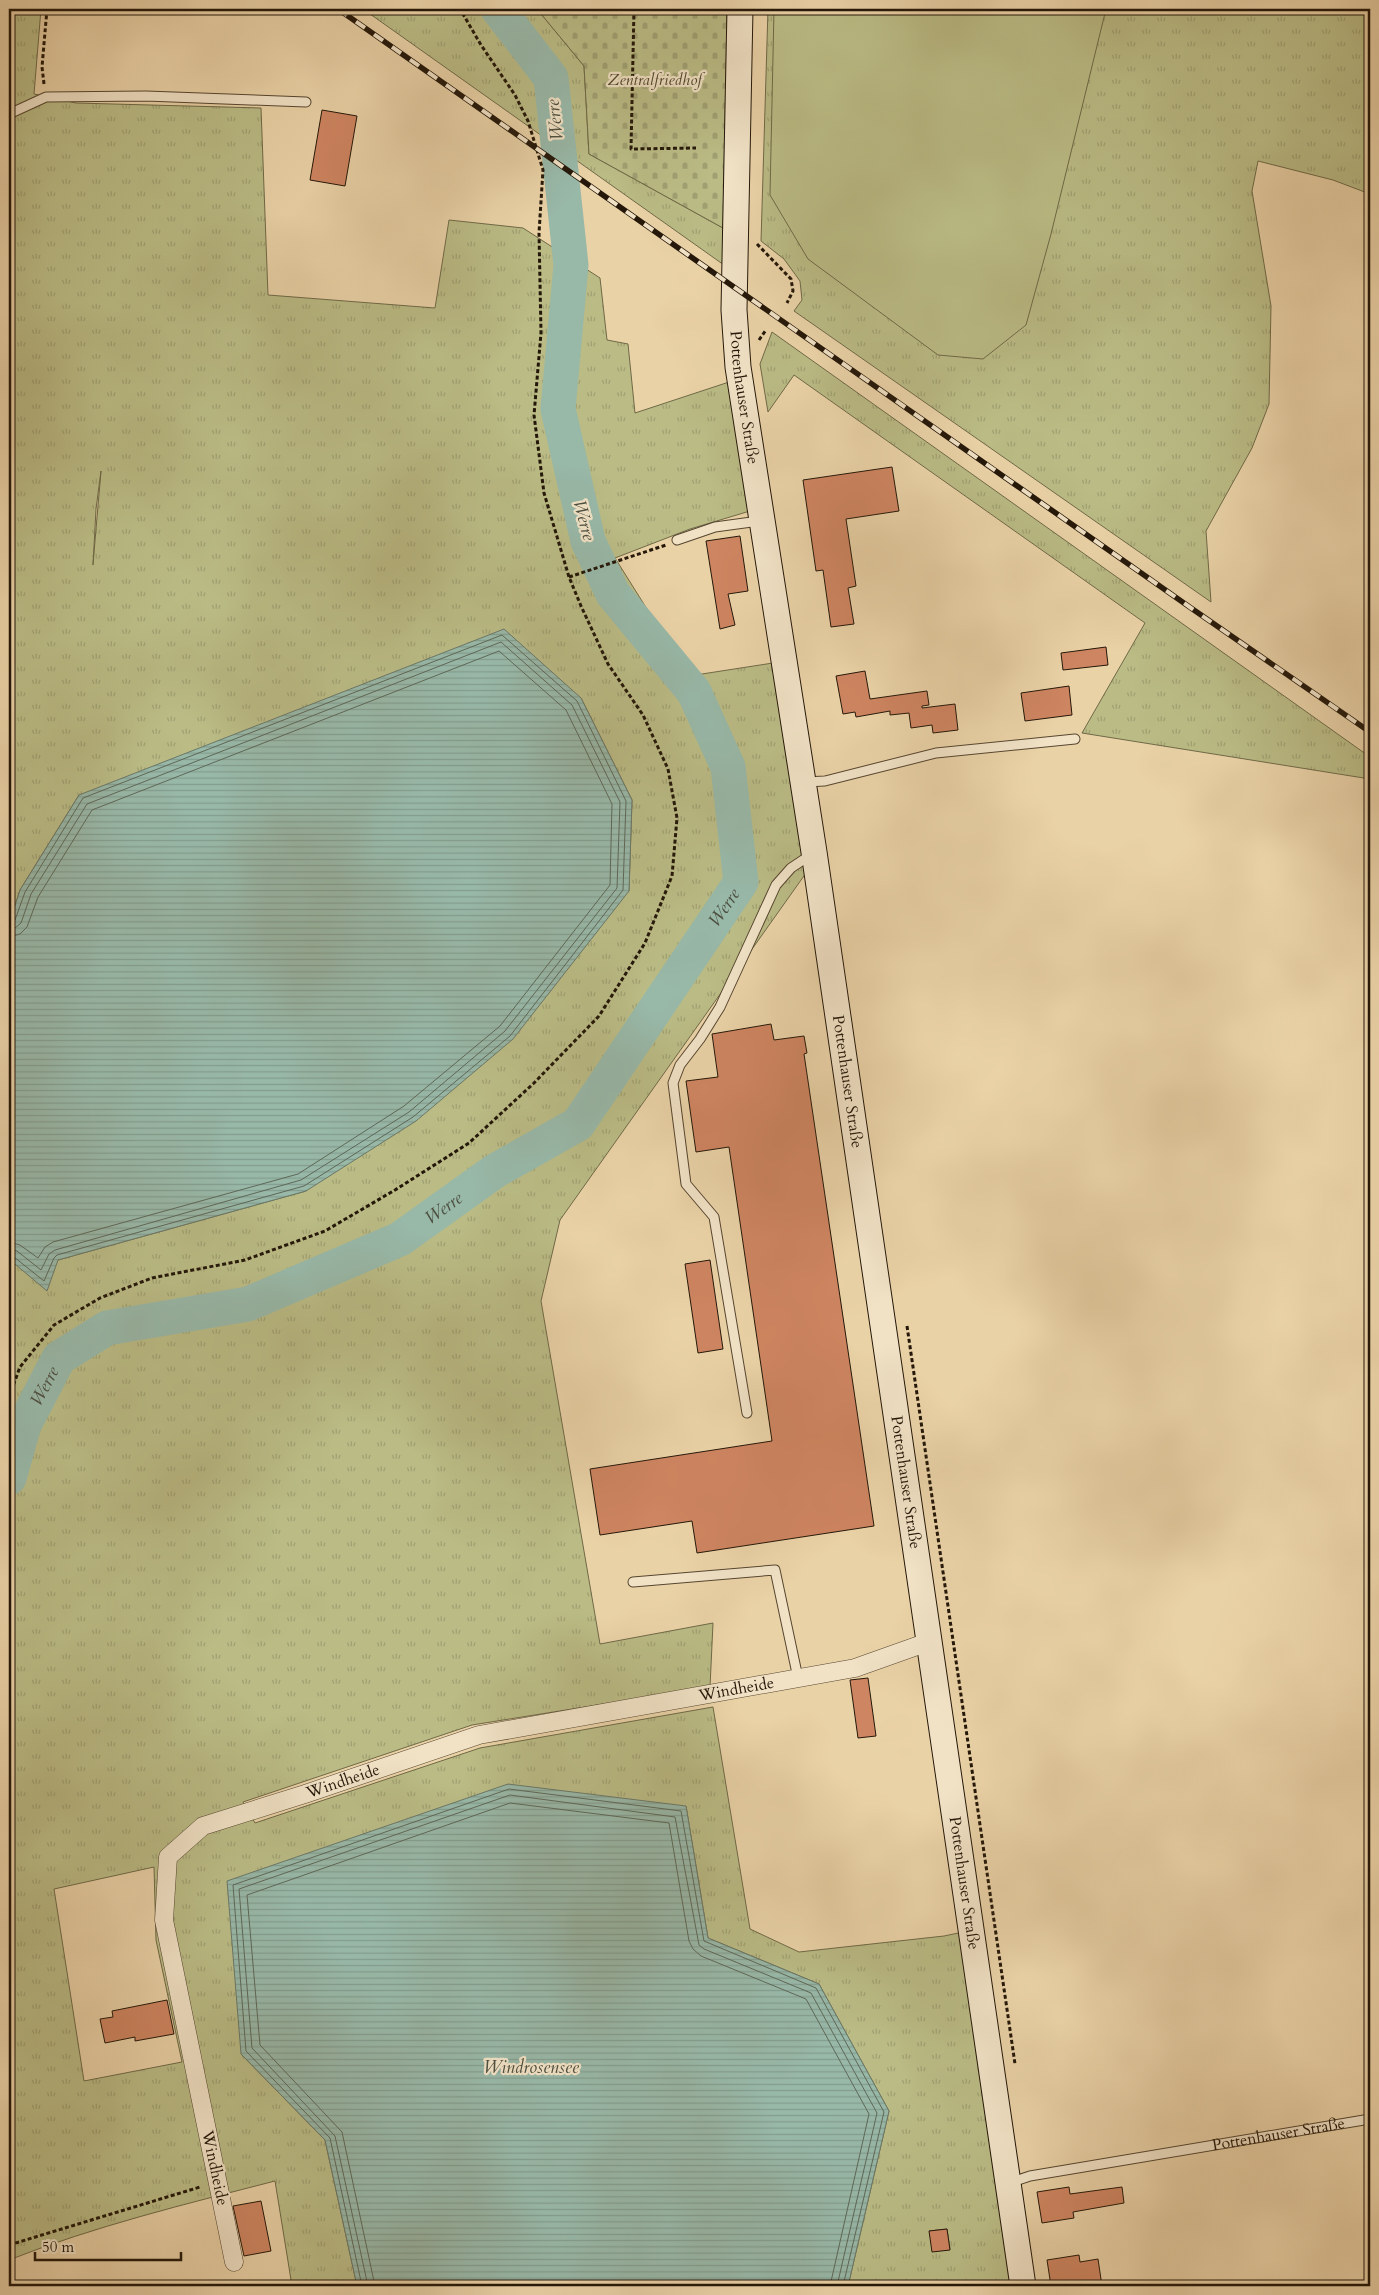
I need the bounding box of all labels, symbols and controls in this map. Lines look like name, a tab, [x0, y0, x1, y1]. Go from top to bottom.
park label: Zentralfriedhof	[608, 69, 705, 91]
water label: Werre	[540, 97, 570, 142]
street label: Pottenhauser Straße	[724, 330, 764, 466]
water label: Werre	[567, 497, 602, 544]
water label: Werre	[702, 882, 746, 932]
street label: Pottenhauser Straße	[827, 1013, 868, 1150]
water label: Werre	[419, 1185, 468, 1230]
water label: Werre	[24, 1361, 65, 1410]
street label: Pottenhauser Straße	[885, 1414, 926, 1550]
street label: Windheide	[696, 1672, 776, 1707]
street label: Windheide	[302, 1758, 383, 1804]
street label: Pottenhauser Straße	[944, 1815, 985, 1951]
water label: Windrosensee	[483, 2055, 580, 2080]
street label: Pottenhauser Straße	[1210, 2112, 1347, 2156]
street label: Windheide	[196, 2128, 234, 2208]
scale bar	[35, 2230, 181, 2262]
text: 50 m	[42, 2237, 74, 2257]

